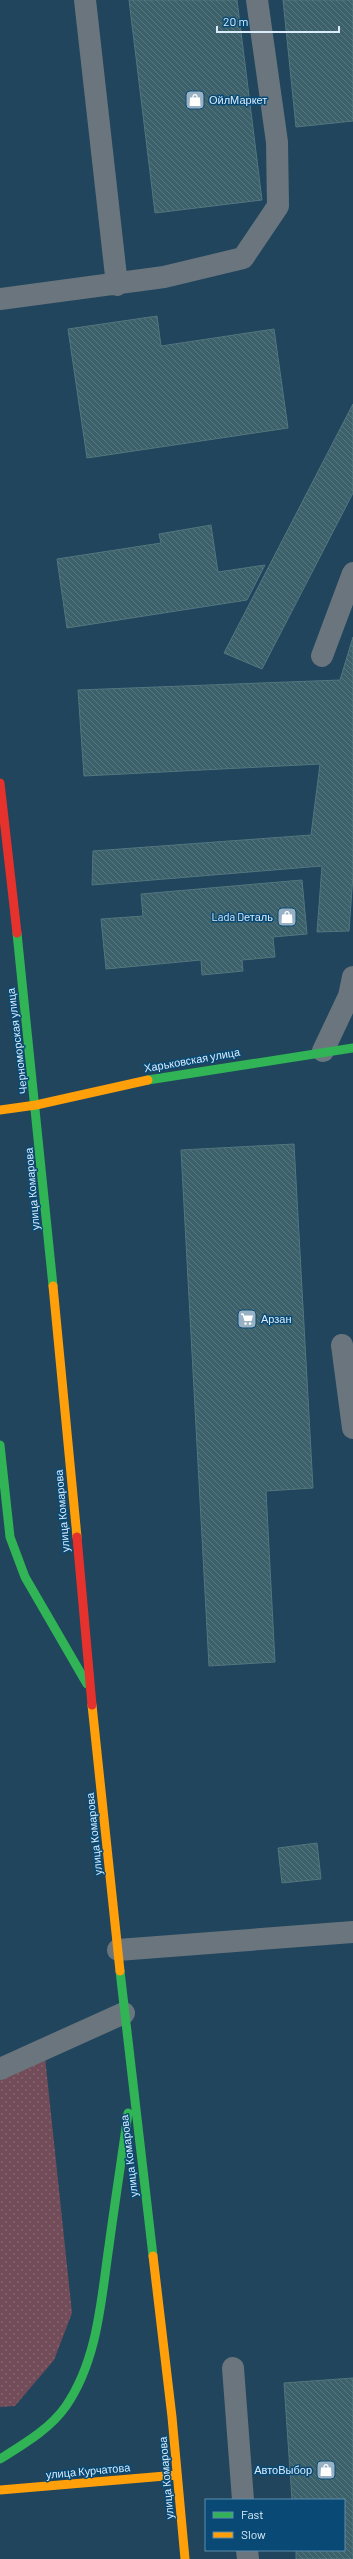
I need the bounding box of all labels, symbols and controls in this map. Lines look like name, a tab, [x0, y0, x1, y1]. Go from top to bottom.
scale bar	[217, 8, 339, 34]
text: 20 m	[223, 14, 249, 28]
shop icon: ОйлМаркет	[184, 89, 206, 111]
place label: ОйлМаркет	[209, 93, 267, 106]
shop icon: Lada Dеталь	[276, 906, 298, 928]
place label: Lada Dеталь	[212, 910, 273, 923]
street label: Черноморская улица	[3, 986, 29, 1095]
street label: Харьковская улица	[143, 1045, 242, 1074]
street label: улица Комарова	[21, 1146, 42, 1231]
supermarket icon: Арзан	[236, 1308, 258, 1330]
place label: Арзан	[261, 1312, 292, 1325]
street label: улица Комарова	[51, 1468, 72, 1553]
street label: улица Комарова	[83, 1791, 104, 1876]
street label: улица Комарова	[117, 2113, 140, 2198]
street label: улица Комарова	[155, 2435, 176, 2520]
shop icon: АвтоВыбор	[315, 2459, 337, 2481]
street label: улица Курчатова	[45, 2460, 132, 2481]
place label: АвтоВыбор	[254, 2463, 312, 2476]
legend	[205, 2499, 345, 2551]
text: Fast	[241, 2507, 264, 2521]
text: Slow	[241, 2527, 266, 2541]

